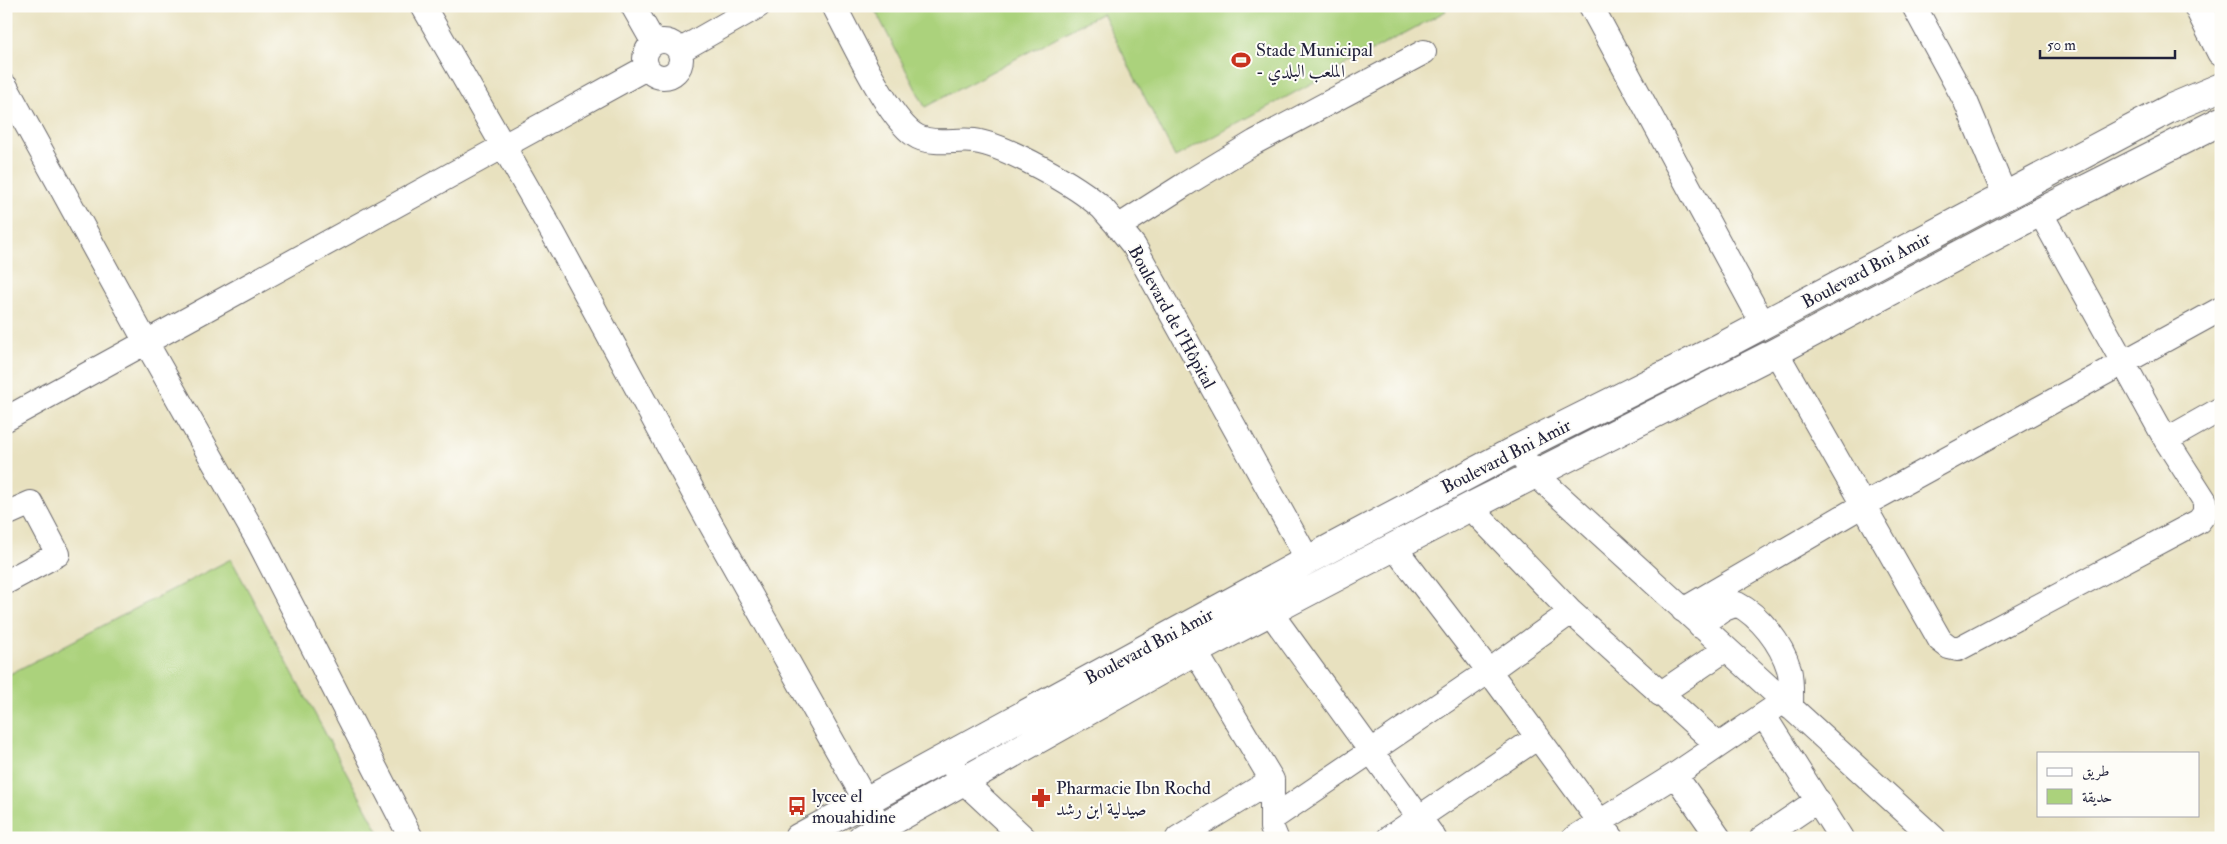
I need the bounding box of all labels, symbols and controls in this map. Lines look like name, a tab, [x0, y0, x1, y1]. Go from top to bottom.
scale bar	[2040, 28, 2174, 60]
text: 50 m	[2047, 36, 2076, 55]
place label: Stade Municipal - الملعب البلدي	[1256, 39, 1373, 86]
sports icon: Stade Municipal - الملعب البلدي	[1230, 49, 1252, 71]
street label: Boulevard Bni Amir	[1798, 227, 1935, 314]
street label: Boulevard de l'Hôpital	[1123, 242, 1221, 393]
street label: Boulevard Bni Amir	[1437, 414, 1575, 499]
street label: Boulevard Bni Amir	[1081, 603, 1218, 690]
legend	[2037, 752, 2200, 816]
text: طريق	[2082, 762, 2109, 781]
place label: Pharmacie Ibn Rochd صيدلية ابن رشد	[1056, 777, 1211, 821]
place label: lycee el mouahidine	[812, 785, 896, 829]
pharmacy icon: Pharmacie Ibn Rochd صيدلية ابن رشد	[1030, 787, 1052, 809]
text: حديقة	[2082, 788, 2112, 807]
bus stop icon: lycee el mouahidine	[786, 795, 808, 817]

